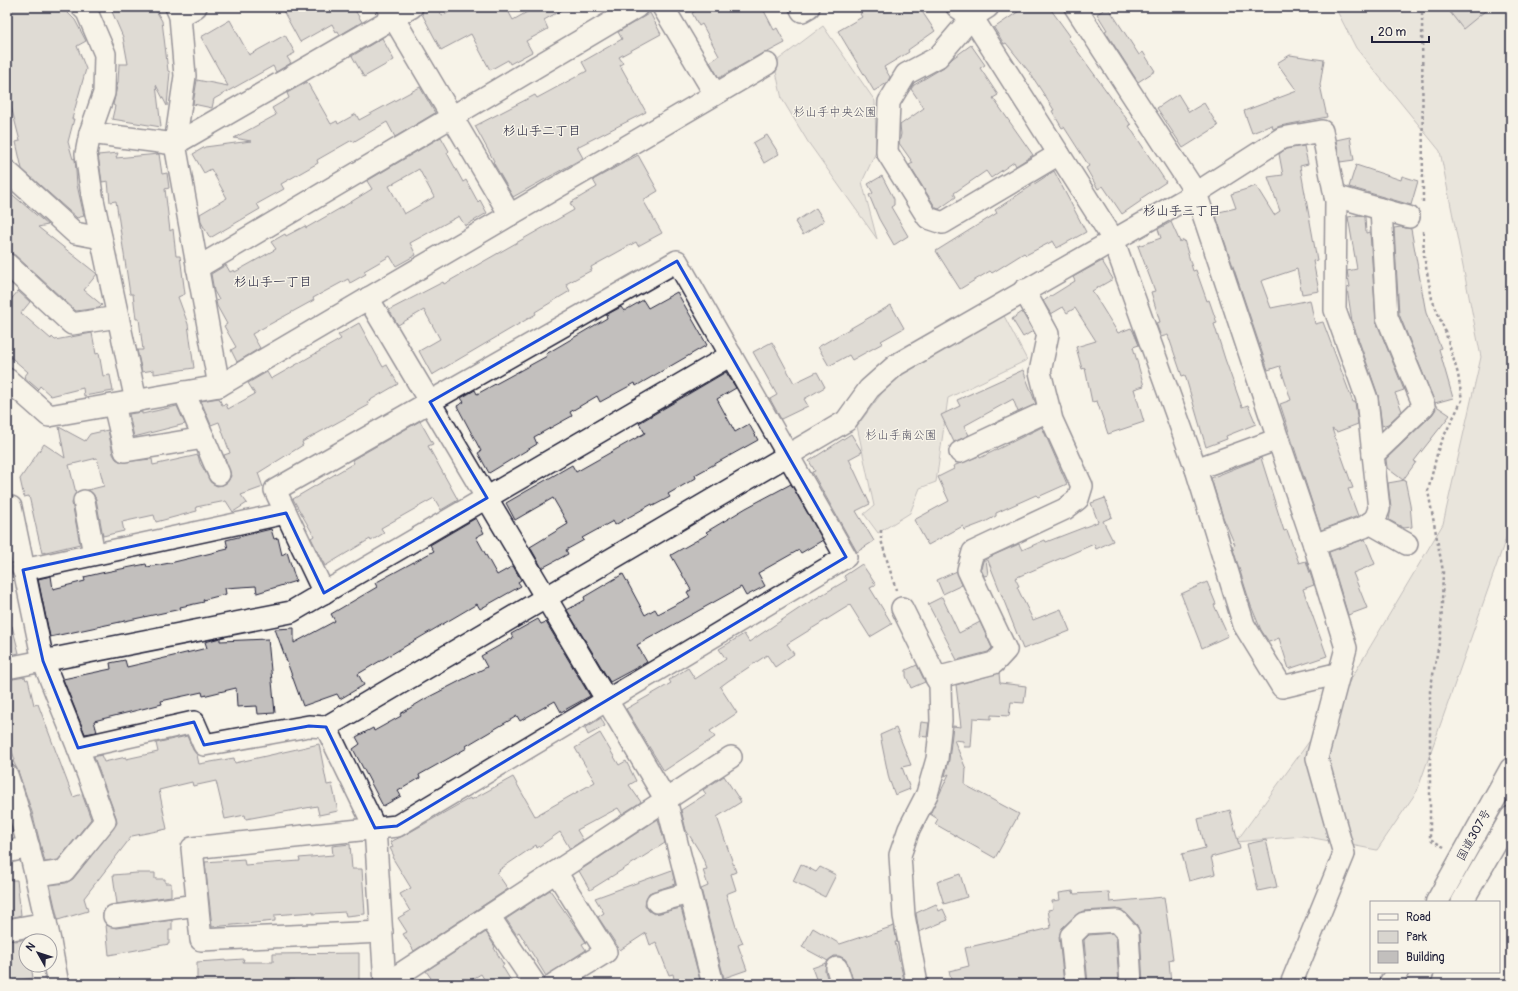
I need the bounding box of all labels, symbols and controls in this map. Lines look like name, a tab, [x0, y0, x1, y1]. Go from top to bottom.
scale bar	[1372, 18, 1429, 44]
text: 20 m	[1378, 25, 1407, 40]
park label: 杉山手中央公園	[793, 105, 877, 120]
district label: 杉山手二丁目	[503, 123, 581, 139]
district label: 杉山手三丁目	[1143, 203, 1221, 219]
district label: 杉山手一丁目	[234, 274, 312, 290]
park label: 杉山手南公園	[865, 428, 937, 443]
street label: 国道307号	[1454, 806, 1494, 864]
legend	[1370, 901, 1500, 973]
text: Road	[1406, 910, 1431, 925]
text: Park	[1406, 930, 1427, 945]
north arrow	[18, 933, 58, 973]
text: N	[23, 940, 38, 954]
text: Building	[1406, 950, 1445, 965]

